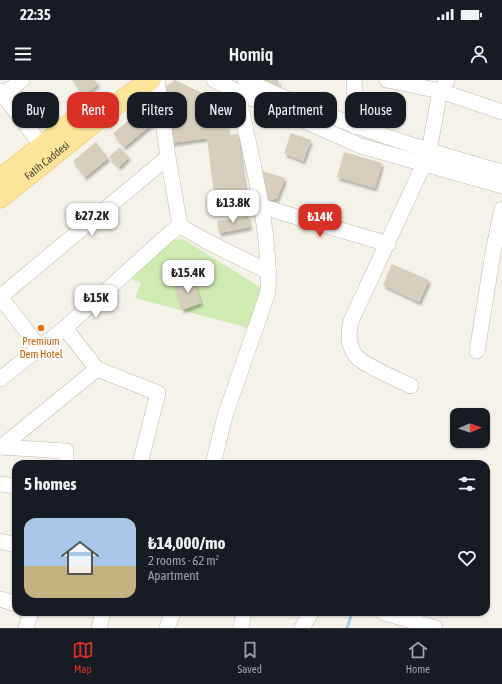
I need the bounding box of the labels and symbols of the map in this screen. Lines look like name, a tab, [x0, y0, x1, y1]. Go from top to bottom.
street label: Fatih Caddesi	[22, 139, 72, 182]
pin: ₺13.8K	[200, 190, 266, 224]
pin: ₺27.2K	[59, 203, 125, 237]
pin: ₺14K	[296, 204, 344, 238]
pin: ₺15.4K	[155, 260, 221, 294]
pin: ₺15K	[72, 285, 120, 319]
marker: Premium Dem Hotel	[36, 323, 46, 333]
place label: Premium Dem Hotel	[19, 335, 63, 360]
north arrow	[450, 408, 490, 448]

